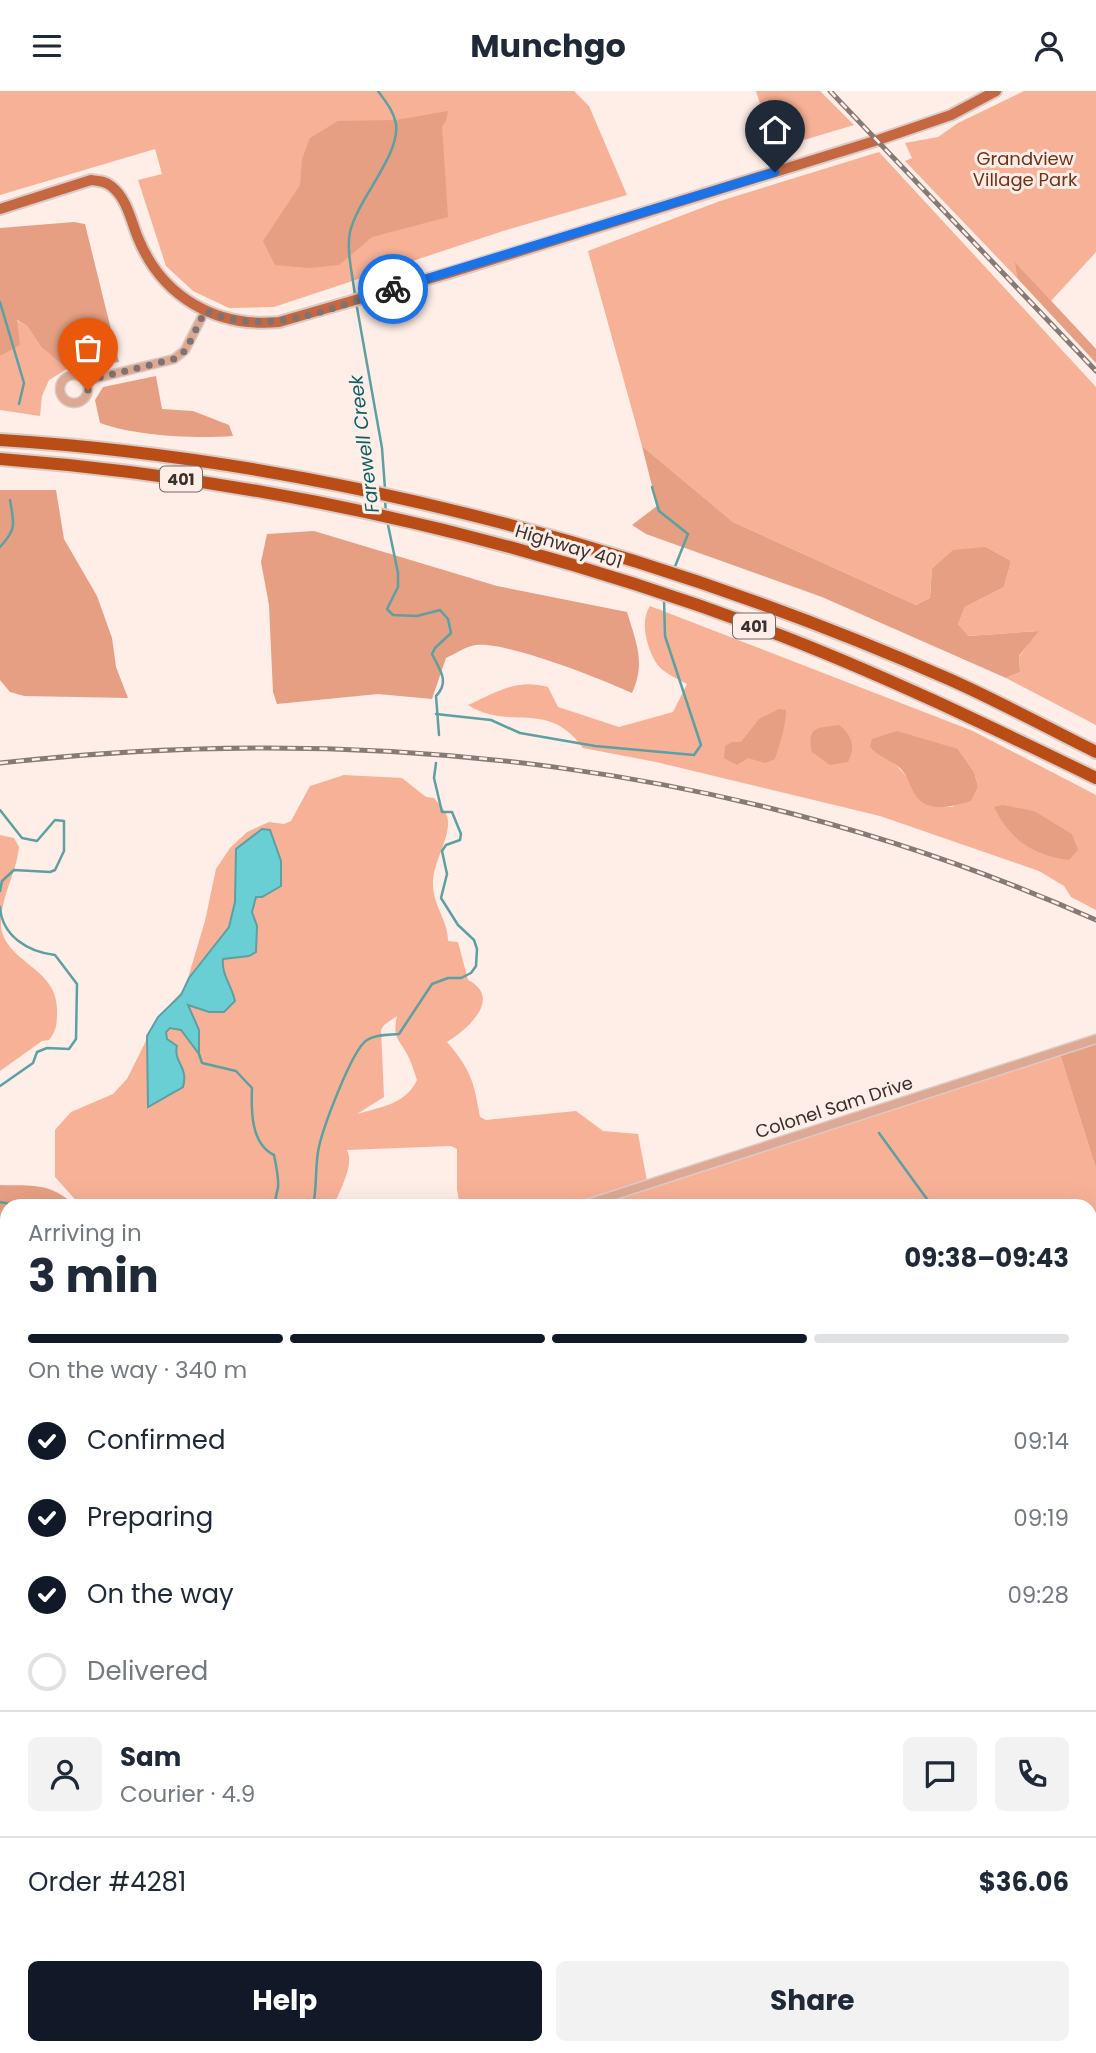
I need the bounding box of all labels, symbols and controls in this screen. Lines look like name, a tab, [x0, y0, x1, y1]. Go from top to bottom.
text: Munchgo	[470, 23, 626, 68]
icon: menu	[28, 27, 66, 65]
icon: person	[1030, 27, 1068, 65]
pin	[745, 100, 805, 172]
icon: home	[756, 111, 794, 149]
park label: Grandview Village Park	[973, 146, 1078, 192]
courier	[358, 254, 428, 324]
icon: bike	[374, 270, 412, 308]
pin	[58, 318, 118, 390]
icon: bag	[69, 329, 107, 367]
water label: Farewell Creek	[342, 372, 386, 515]
road number: 401	[160, 467, 202, 491]
street label: Highway 401	[512, 518, 626, 574]
road number: 401	[733, 613, 775, 639]
street label: Colonel Sam Drive	[752, 1070, 916, 1144]
text: Arriving in	[28, 1217, 142, 1249]
text: 09:38–09:43	[904, 1240, 1069, 1276]
text: 3 min	[28, 1244, 159, 1308]
text: On the way · 340 m	[28, 1354, 247, 1386]
icon: check	[28, 1422, 66, 1460]
text: Confirmed	[87, 1422, 225, 1458]
text: 09:14	[1013, 1425, 1069, 1457]
icon: check	[28, 1499, 66, 1537]
text: Preparing	[87, 1499, 213, 1535]
text: 09:19	[1013, 1502, 1069, 1534]
icon: check	[28, 1576, 66, 1614]
text: On the way	[87, 1576, 234, 1612]
text: 09:28	[1007, 1579, 1069, 1611]
text: Delivered	[87, 1653, 208, 1689]
button: person	[28, 1737, 102, 1811]
button: chat	[903, 1737, 977, 1811]
button: phone	[995, 1737, 1069, 1811]
text: Sam	[120, 1739, 181, 1775]
text: Courier · 4.9	[120, 1778, 255, 1810]
text: Order #4281	[28, 1864, 186, 1900]
text: $36.06	[979, 1864, 1069, 1900]
button: Help	[28, 1961, 542, 2041]
button: Share	[556, 1961, 1069, 2041]

